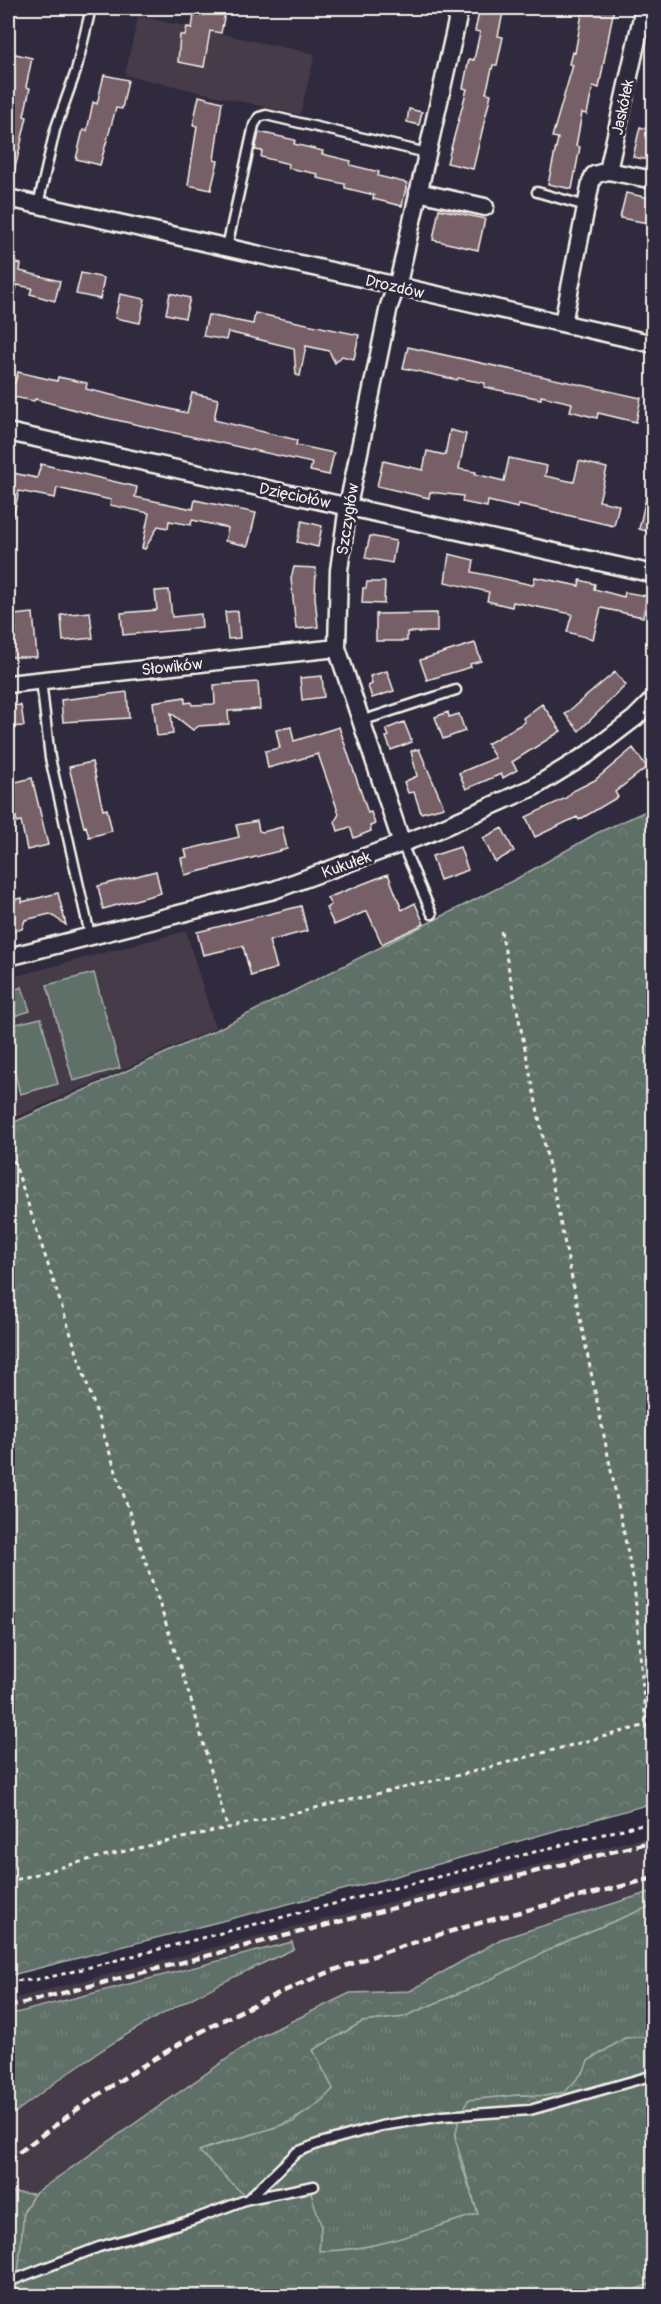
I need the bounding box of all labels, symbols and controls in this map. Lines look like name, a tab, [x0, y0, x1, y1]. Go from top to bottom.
street label: Jaskółek	[607, 77, 639, 137]
street label: Drozdów	[363, 271, 426, 303]
street label: Dzięciołów	[257, 479, 333, 513]
street label: Szczygłów	[332, 482, 364, 557]
street label: Słowików	[140, 654, 204, 680]
street label: Kukułek	[319, 847, 374, 883]

